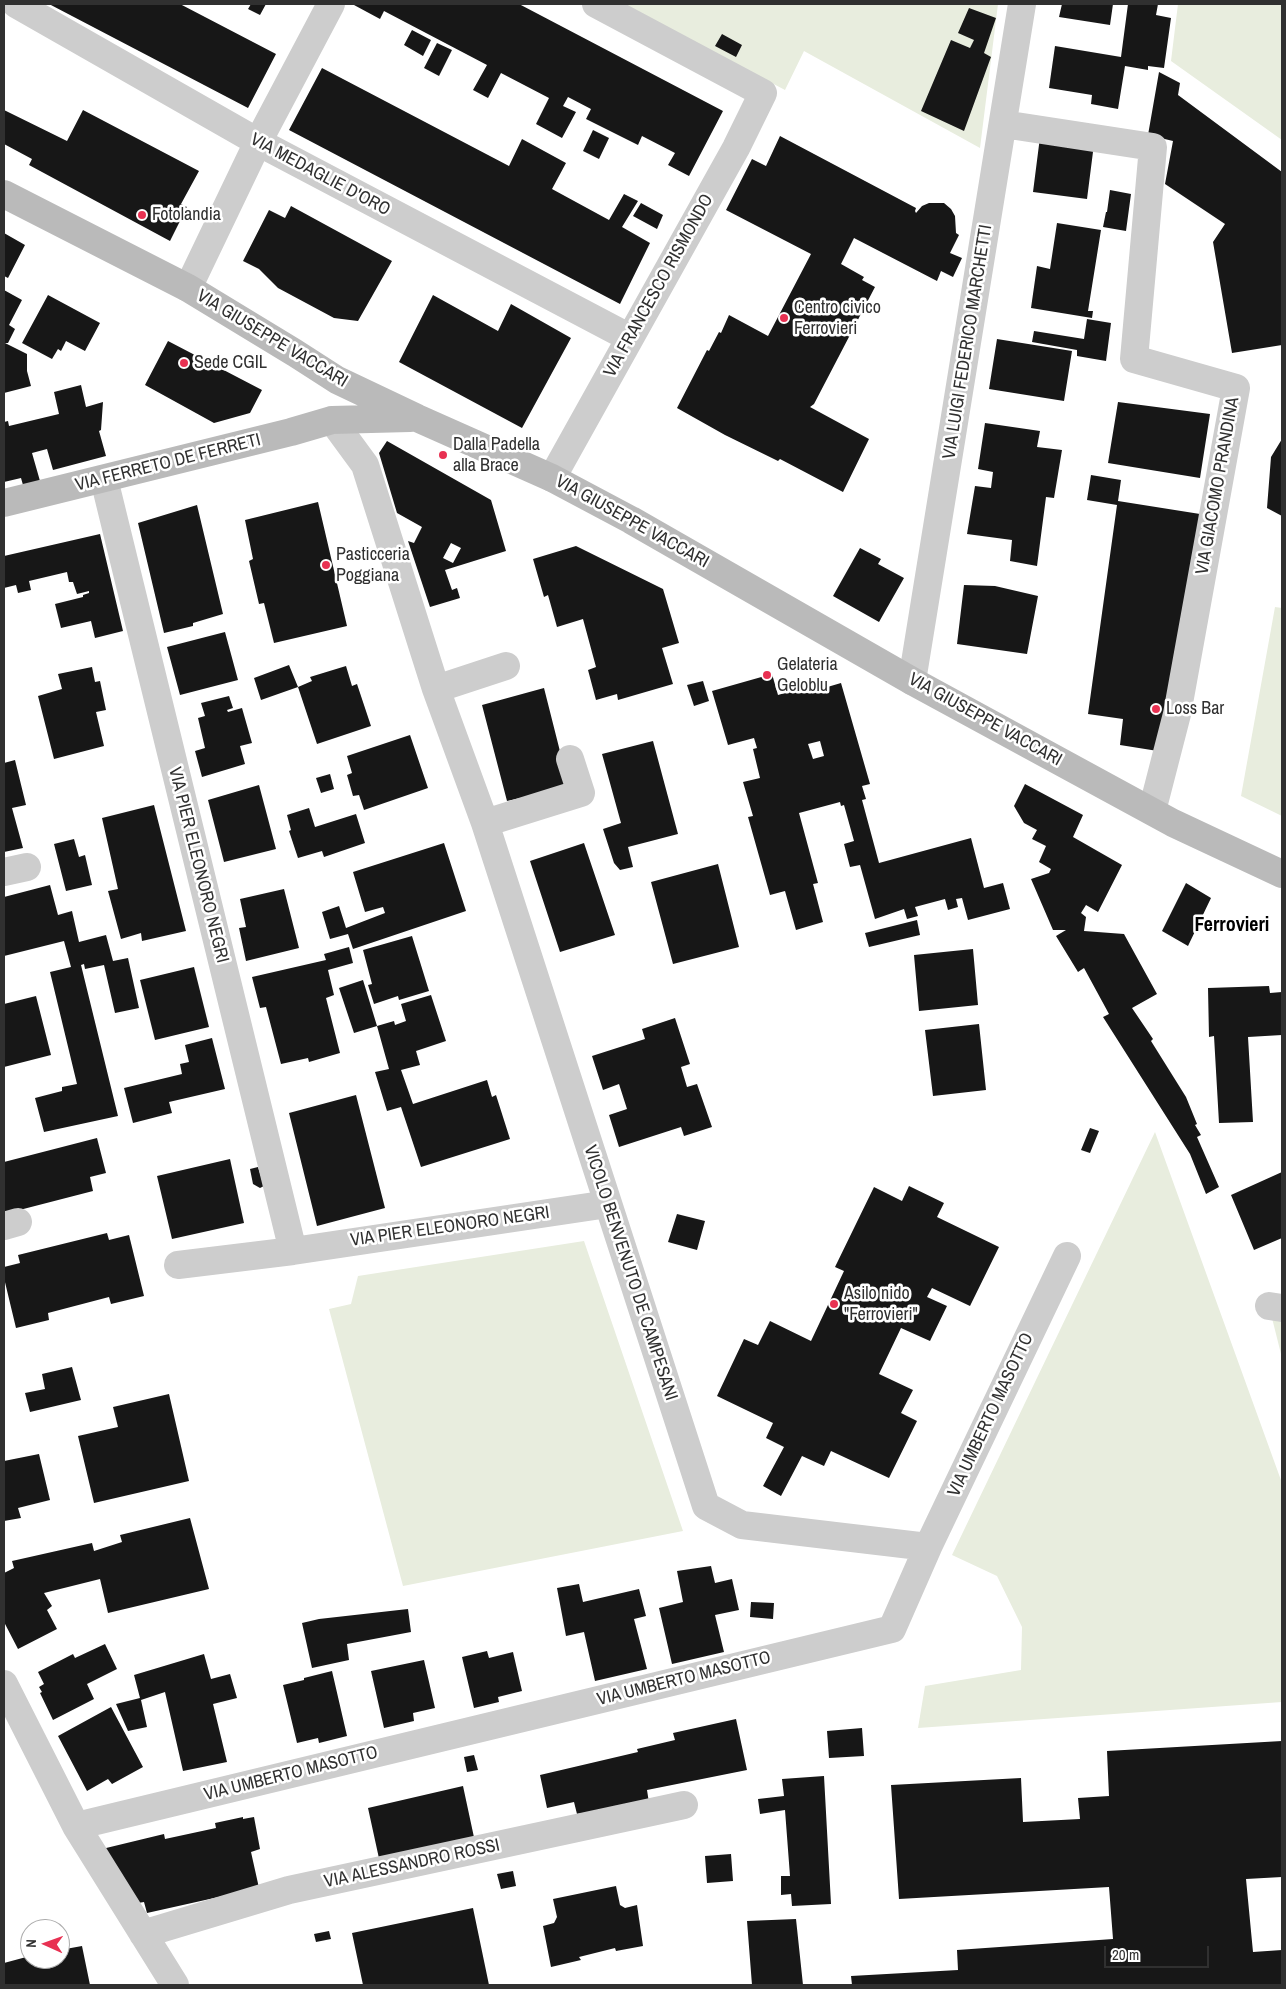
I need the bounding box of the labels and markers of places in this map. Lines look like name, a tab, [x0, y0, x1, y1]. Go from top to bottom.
place label: Fotolandia	[152, 204, 221, 226]
marker: Fotolandia	[136, 209, 148, 221]
place label: Centro civico Ferrovieri	[794, 297, 881, 340]
marker: Centro civico Ferrovieri	[778, 312, 790, 324]
place label: Sede CGIL	[194, 352, 267, 374]
marker: Sede CGIL	[178, 357, 190, 369]
place label: Dalla Padella alla Brace	[453, 434, 540, 476]
marker: Dalla Padella alla Brace	[437, 449, 449, 461]
place label: Pasticceria Poggiana	[336, 544, 410, 586]
marker: Pasticceria Poggiana	[320, 559, 332, 571]
place label: Gelateria Geloblu	[777, 654, 838, 696]
marker: Gelateria Geloblu	[761, 669, 773, 681]
place label: Loss Bar	[1166, 698, 1224, 720]
marker: Loss Bar	[1150, 703, 1162, 715]
place label: Asilo nido "Ferrovieri"	[844, 1283, 918, 1326]
marker: Asilo nido "Ferrovieri"	[828, 1298, 840, 1310]

